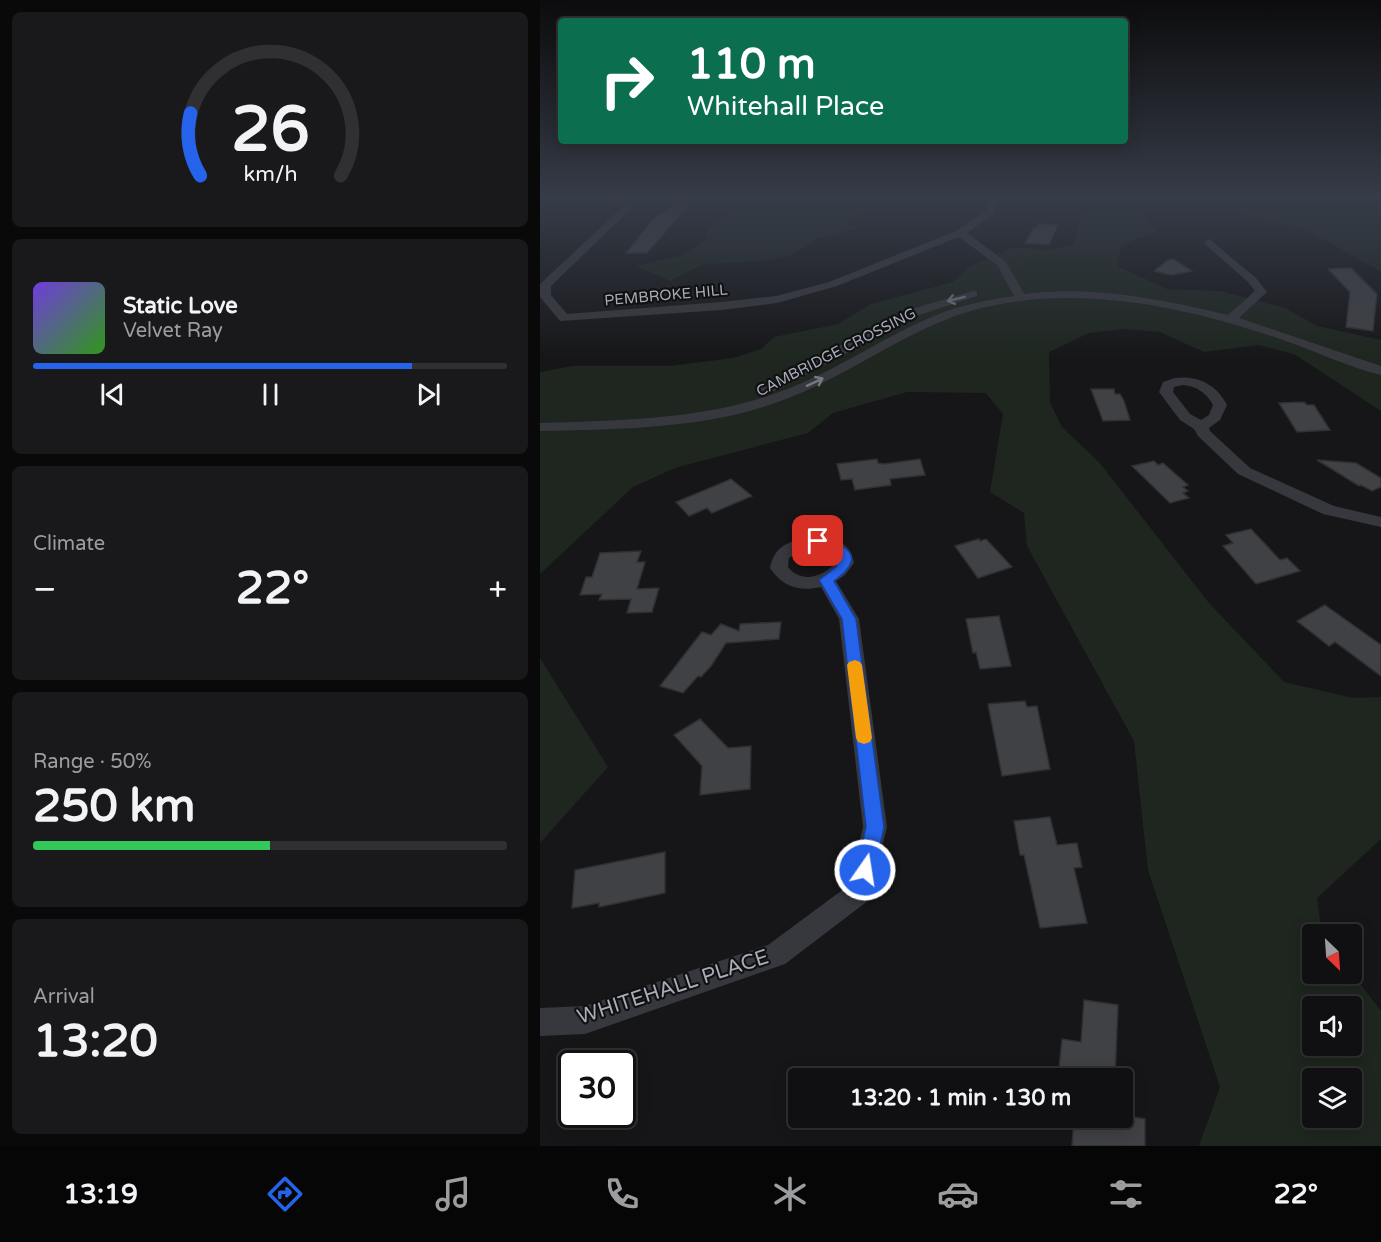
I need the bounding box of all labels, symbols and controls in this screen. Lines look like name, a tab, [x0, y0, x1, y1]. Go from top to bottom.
text: 110 m	[687, 39, 816, 90]
icon: right	[588, 42, 666, 120]
text: Whitehall Place	[687, 90, 884, 123]
text: 26	[231, 94, 309, 169]
text: km/h	[243, 162, 297, 188]
street label: PEMBROKE HILL	[604, 281, 729, 309]
text: Static Love	[123, 293, 238, 319]
one-way arrow	[947, 293, 966, 305]
street label: CAMBRIDGE CROSSING	[753, 304, 919, 400]
text: Velvet Ray	[123, 319, 223, 343]
one-way arrow	[805, 376, 823, 388]
icon: previous	[96, 378, 129, 411]
icon: pause	[254, 378, 287, 411]
icon: next	[412, 378, 445, 411]
pin	[792, 515, 843, 566]
icon: arrive	[801, 524, 834, 557]
text: Climate	[33, 532, 105, 556]
text: 22°	[236, 562, 309, 616]
text: −	[33, 570, 57, 609]
text: +	[488, 570, 507, 609]
text: Range · 50%	[33, 750, 152, 774]
text: 250 km	[33, 780, 195, 834]
position arrow	[833, 838, 897, 902]
north arrow	[1302, 924, 1362, 984]
map controls	[1302, 924, 1362, 1128]
street label: WHITEHALL PLACE	[574, 944, 772, 1030]
text: Arrival	[33, 985, 95, 1009]
button: sound	[1302, 996, 1362, 1056]
text: 13:20	[33, 1015, 158, 1069]
speed limit sign: 30	[558, 1050, 636, 1128]
button: layers	[1302, 1068, 1362, 1128]
text: 13:20 · 1 min · 130 m	[850, 1085, 1071, 1111]
icon: directions	[264, 1173, 306, 1215]
icon: music	[432, 1173, 474, 1215]
icon: phone	[601, 1173, 643, 1215]
icon: climate	[769, 1173, 811, 1215]
icon: car	[937, 1173, 979, 1215]
icon: filters	[1105, 1173, 1147, 1215]
text: 13:19	[63, 1178, 138, 1211]
text: 22°	[1274, 1178, 1318, 1211]

